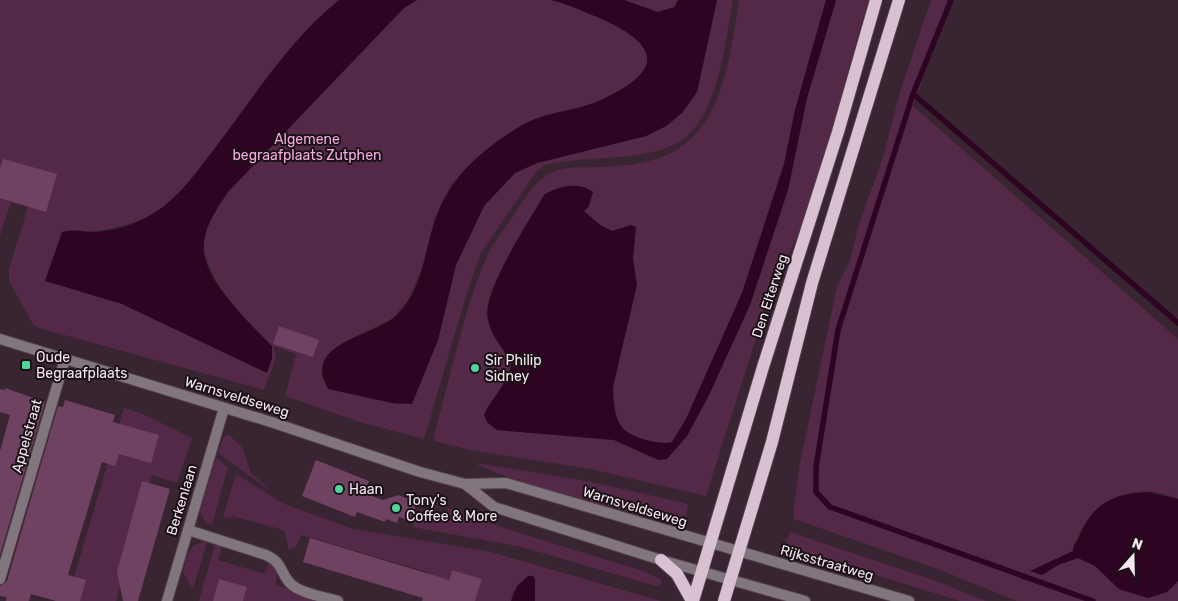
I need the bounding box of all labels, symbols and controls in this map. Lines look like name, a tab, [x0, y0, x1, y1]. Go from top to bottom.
park label: Algemene begraafplaats Zutphen	[233, 131, 381, 164]
street label: Den Elterweg	[748, 252, 792, 340]
place label: Oude Begraafplaats	[36, 349, 127, 382]
place label: Sir Philip Sidney	[485, 352, 542, 385]
marker: Oude Begraafplaats	[20, 359, 32, 371]
marker: Sir Philip Sidney	[469, 362, 481, 374]
street label: Warnsveldseweg	[183, 373, 291, 421]
street label: Appelstraat	[8, 397, 46, 475]
street label: Berkenlaan	[163, 463, 201, 537]
place label: Haan	[349, 481, 383, 498]
marker: Haan	[333, 483, 345, 495]
street label: Warnsveldseweg	[581, 483, 689, 531]
place label: Tony's Coffee & More	[406, 492, 497, 525]
marker: Tony's Coffee & More	[390, 502, 402, 514]
north arrow	[1108, 531, 1158, 581]
text: N	[1130, 535, 1145, 554]
street label: Rijksstraatweg	[778, 542, 876, 584]

